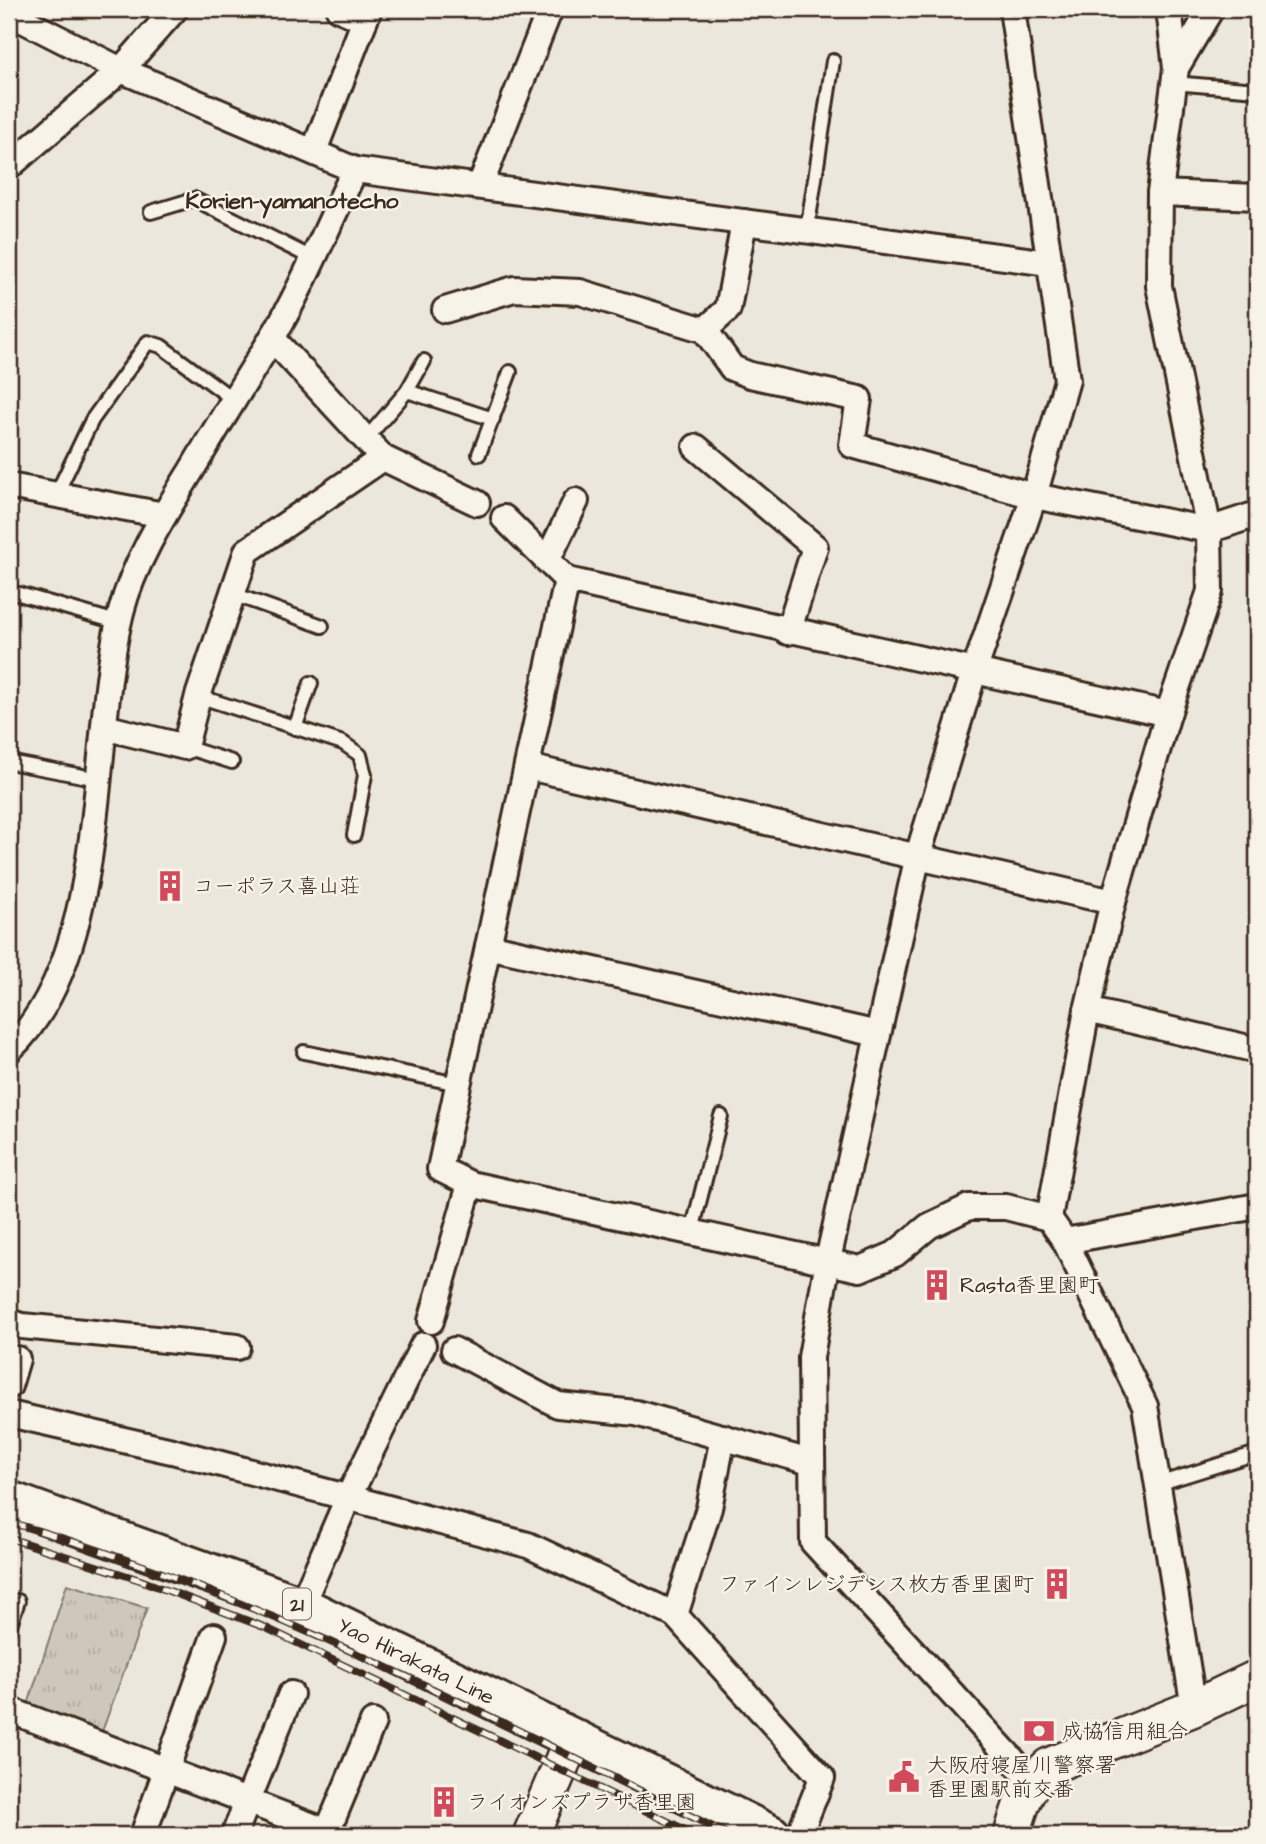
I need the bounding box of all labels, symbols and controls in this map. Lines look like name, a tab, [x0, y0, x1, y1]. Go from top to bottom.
district label: Korien-yamanotecho	[185, 185, 399, 219]
building icon: コーポラス喜山荘	[153, 869, 187, 903]
place label: コーポラス喜山荘	[193, 872, 360, 901]
building icon: Rasta香里園町	[920, 1268, 954, 1302]
place label: Rasta香里園町	[960, 1271, 1099, 1300]
building icon: ファインレジデンス枚方香里園町	[1040, 1567, 1074, 1601]
place label: ファインレジデンス枚方香里園町	[719, 1570, 1034, 1599]
road number: 21	[283, 1588, 311, 1620]
street label: Yao Hirakata Line	[333, 1611, 499, 1712]
bank icon: 成協信用組合	[1022, 1714, 1056, 1748]
place label: 成協信用組合	[1062, 1717, 1188, 1746]
place label: 大阪府寝屋川警察署 香里園駅前交番	[927, 1751, 1116, 1804]
public building icon: 大阪府寝屋川警察署 香里園駅前交番	[887, 1760, 921, 1794]
building icon: ライオンズプラザ香里園	[427, 1785, 461, 1819]
place label: ライオンズプラザ香里園	[467, 1788, 696, 1817]

